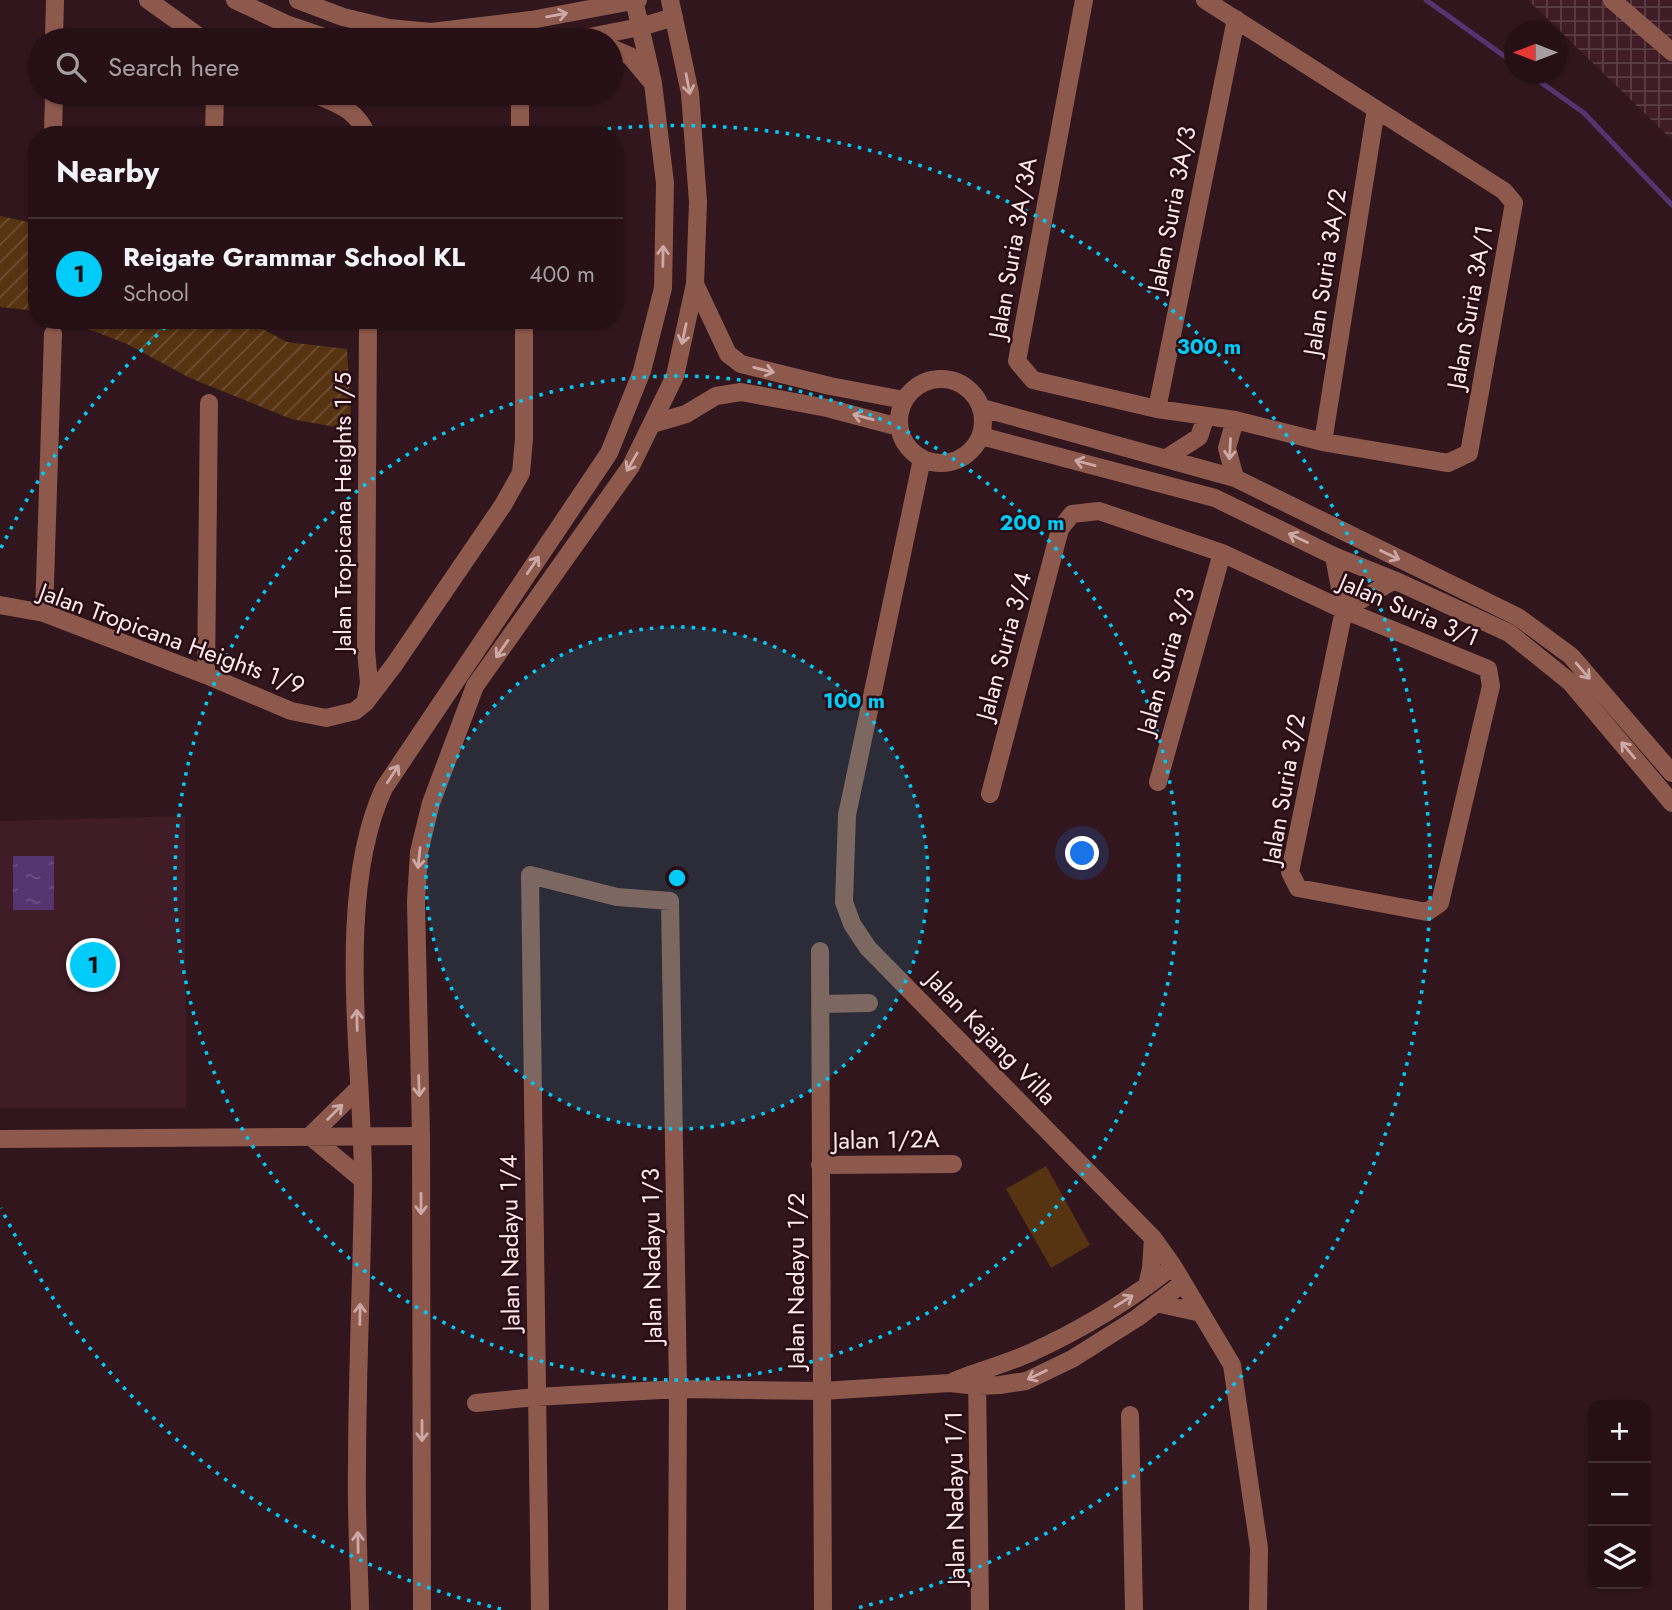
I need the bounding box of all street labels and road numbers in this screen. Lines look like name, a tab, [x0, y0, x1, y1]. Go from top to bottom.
street label: Jalan Suria 3A/3	[1138, 123, 1205, 298]
street label: Jalan Suria 3A/3A	[979, 154, 1046, 344]
street label: Jalan Suria 3A/2	[1294, 186, 1355, 361]
street label: Jalan Suria 3A/1	[1437, 222, 1501, 394]
street label: Jalan Tropicana Heights 1/5	[325, 372, 360, 655]
street label: Jalan Suria 3/1	[1331, 563, 1485, 655]
street label: Jalan Suria 3/4	[966, 568, 1040, 727]
street label: Jalan Tropicana Heights 1/9	[32, 573, 310, 703]
street label: Jalan Suria 3/3	[1127, 583, 1203, 741]
street label: Jalan Suria 3/2	[1253, 711, 1314, 870]
street label: Jalan Kajang Villa	[916, 960, 1065, 1113]
street label: Jalan 1/2A	[829, 1121, 940, 1158]
street label: Jalan Nadayu 1/4	[490, 1154, 529, 1335]
street label: Jalan Nadayu 1/3	[632, 1168, 671, 1347]
street label: Jalan Nadayu 1/2	[778, 1193, 813, 1372]
street label: Jalan Nadayu 1/1	[935, 1411, 974, 1588]

